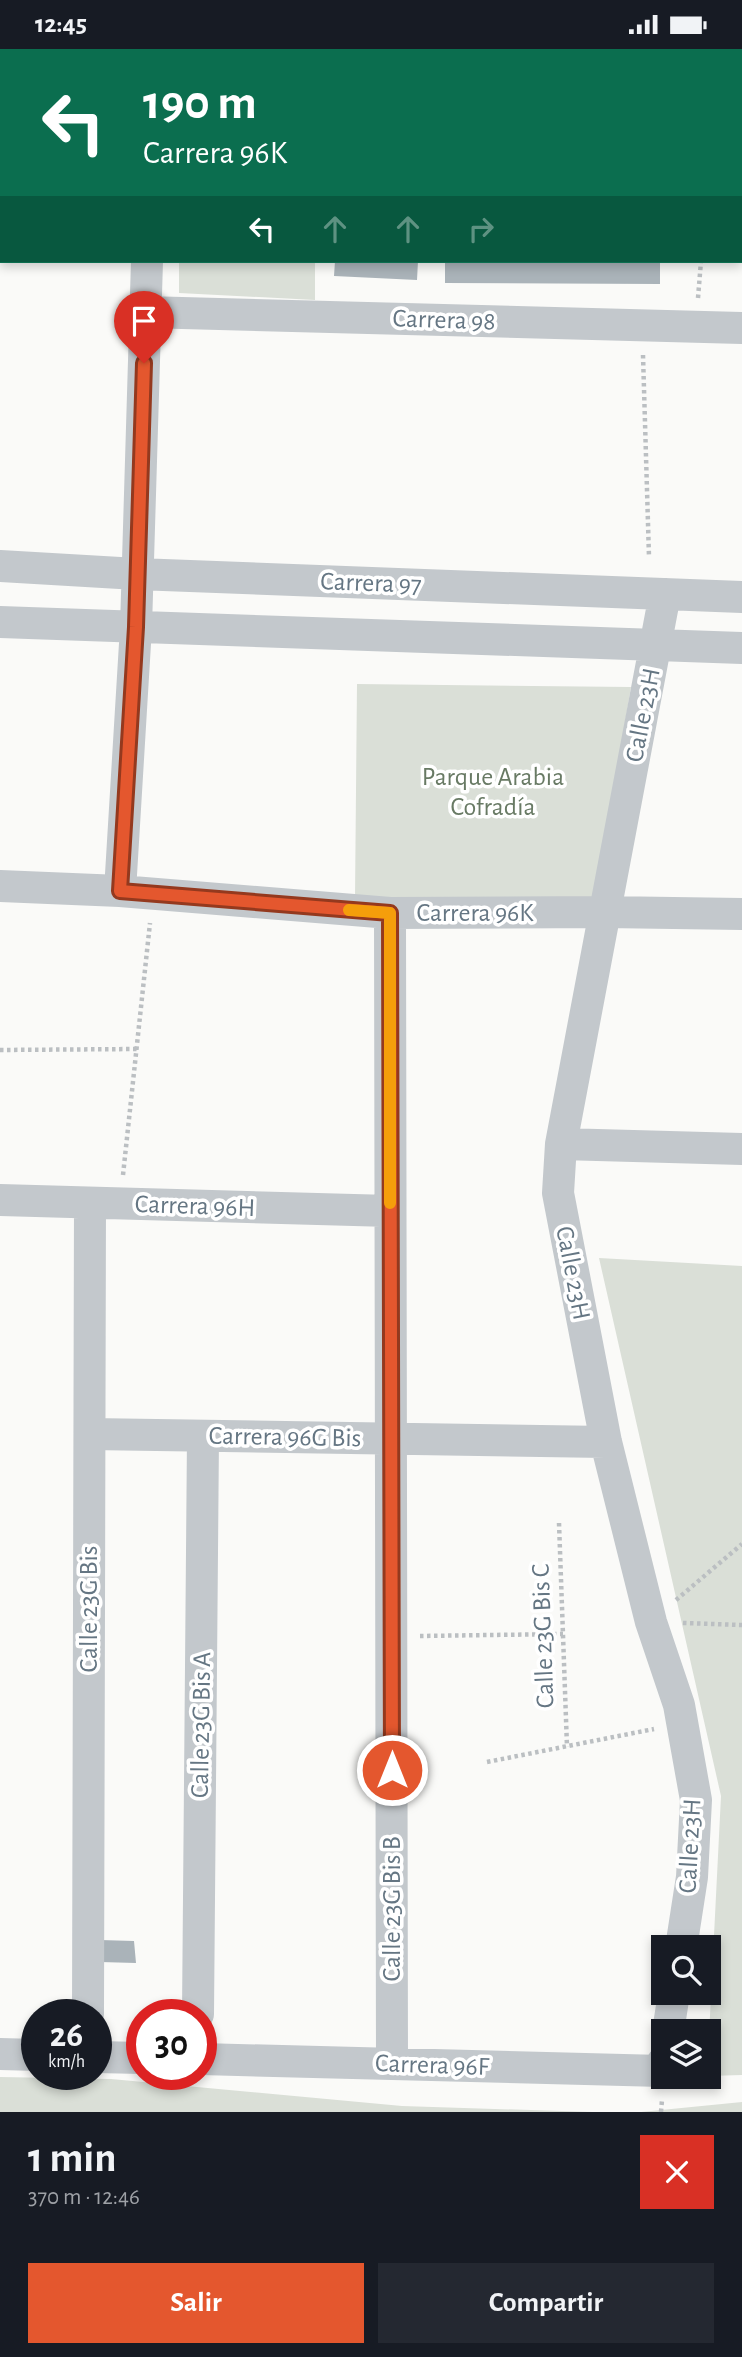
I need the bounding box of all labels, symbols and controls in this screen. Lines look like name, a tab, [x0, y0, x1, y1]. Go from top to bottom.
text: 12:45	[35, 11, 87, 37]
icon: left	[28, 77, 119, 168]
text: 190 m	[143, 79, 257, 128]
text: Carrera 96K	[143, 137, 287, 169]
icon: left	[243, 210, 281, 248]
icon: ahead	[316, 210, 354, 248]
icon: ahead	[389, 210, 427, 248]
icon: right	[462, 210, 500, 248]
pin	[114, 291, 174, 363]
icon: arrive	[125, 302, 163, 340]
street label: Carrera 98	[392, 305, 496, 335]
street label: Carrera 97	[320, 568, 422, 598]
street label: Calle 23H	[621, 666, 665, 764]
park label: Parque Arabia Cofradía	[422, 764, 564, 820]
street label: Carrera 96K	[416, 900, 534, 926]
street label: Carrera 96H	[134, 1191, 256, 1221]
street label: Calle 23H	[551, 1224, 595, 1322]
street label: Carrera 96G Bis	[208, 1423, 362, 1451]
street label: Calle 23G Bis	[76, 1546, 102, 1672]
street label: Calle 23G Bis C	[527, 1563, 559, 1709]
street label: Calle 23G Bis A	[187, 1652, 215, 1798]
position arrow	[355, 1733, 429, 1807]
street label: Calle 23H	[675, 1798, 705, 1894]
street label: Calle 23G Bis B	[379, 1836, 405, 1982]
map controls	[651, 1935, 721, 2089]
button: search	[651, 1935, 721, 2005]
speed limit sign: 30	[126, 1999, 217, 2090]
text: 26	[50, 2018, 83, 2053]
button: layers	[651, 2019, 721, 2089]
street label: Carrera 96F	[374, 2050, 490, 2080]
text: km/h	[48, 2053, 85, 2071]
button: close	[640, 2135, 714, 2209]
text: 1 min	[28, 2137, 117, 2179]
text: 370 m · 12:46	[28, 2186, 140, 2209]
button: Salir	[28, 2263, 364, 2343]
button: Compartir	[378, 2263, 714, 2343]

